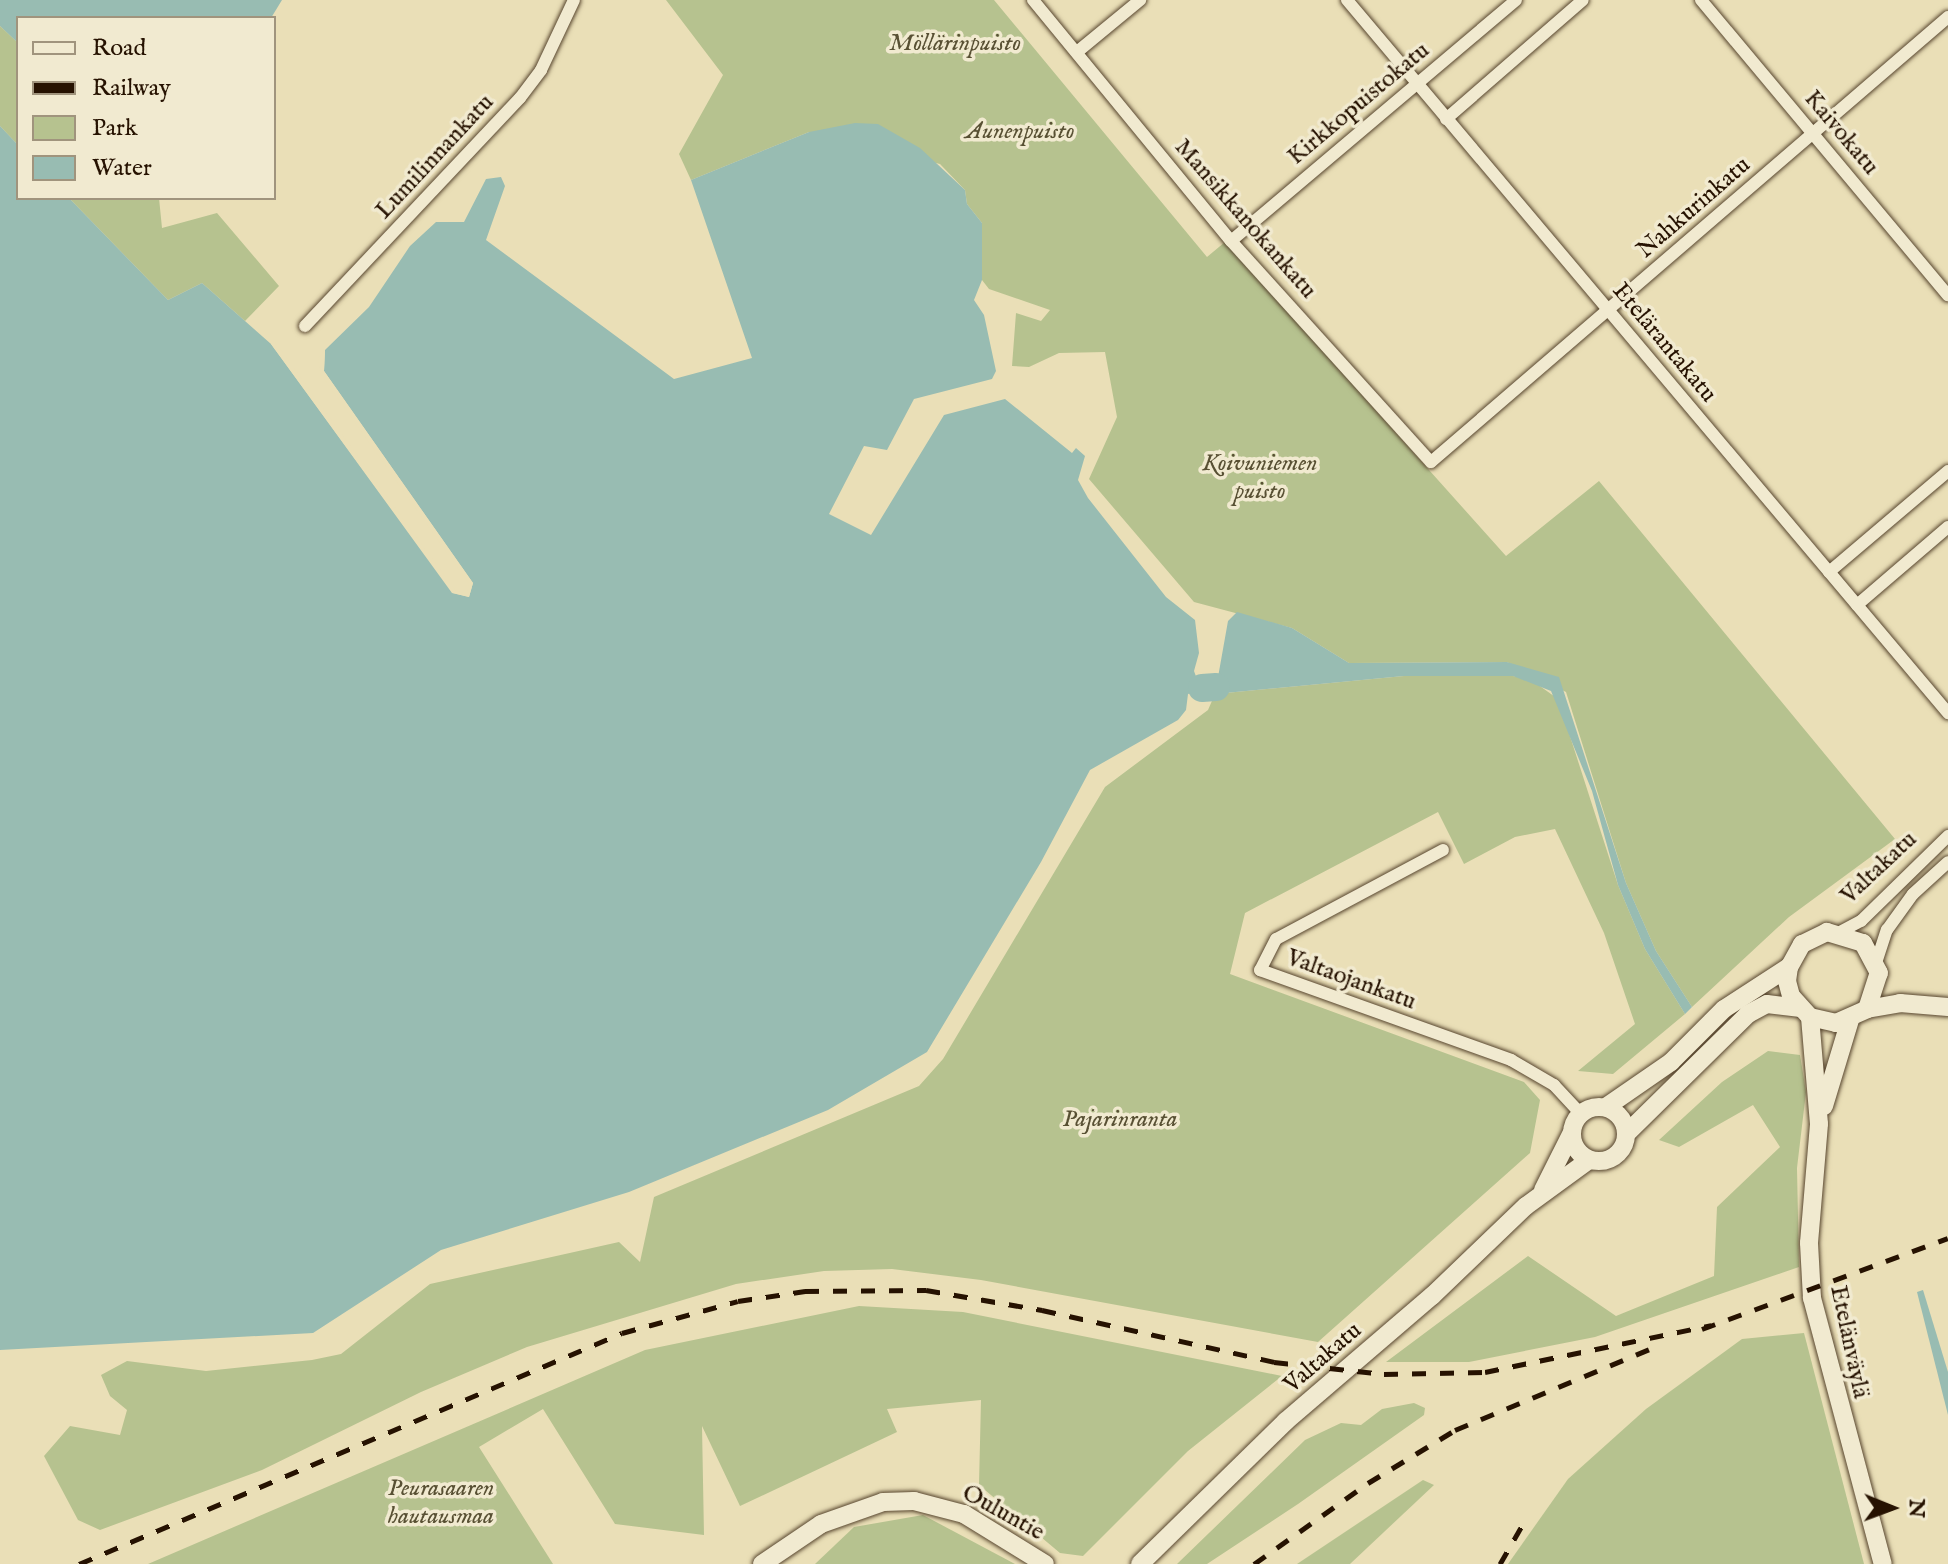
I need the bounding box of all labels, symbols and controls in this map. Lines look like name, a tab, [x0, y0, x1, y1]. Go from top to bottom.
legend	[16, 16, 276, 200]
park label: Möllärinpuisto	[889, 30, 1021, 58]
text: Road	[92, 33, 146, 64]
street label: Kirkkopuistokatu	[1282, 36, 1436, 172]
text: Railway	[92, 73, 171, 104]
street label: Kaivokatu	[1797, 85, 1885, 181]
street label: Lumilinnankatu	[370, 89, 500, 225]
text: Park	[92, 113, 138, 144]
park label: Aunenpuisto	[966, 118, 1074, 146]
street label: Mansikkanokankatu	[1168, 133, 1322, 305]
street label: Nahkurinkatu	[1632, 151, 1756, 265]
text: Water	[92, 153, 152, 184]
street label: Etelärantakatu	[1606, 277, 1722, 409]
park label: Koivuniemen puisto	[1202, 450, 1318, 506]
street label: Valtakatu	[1835, 826, 1923, 910]
street label: Valtaojankatu	[1282, 943, 1420, 1017]
park label: Pajarinranta	[1062, 1106, 1178, 1134]
street label: Etelänväylä	[1823, 1283, 1875, 1401]
street label: Valtakatu	[1278, 1316, 1368, 1400]
north arrow	[1852, 1468, 1932, 1548]
park label: Peurasaaren hautausmaa	[388, 1475, 494, 1531]
street label: Ouluntie	[957, 1479, 1049, 1547]
text: N	[1902, 1499, 1930, 1518]

